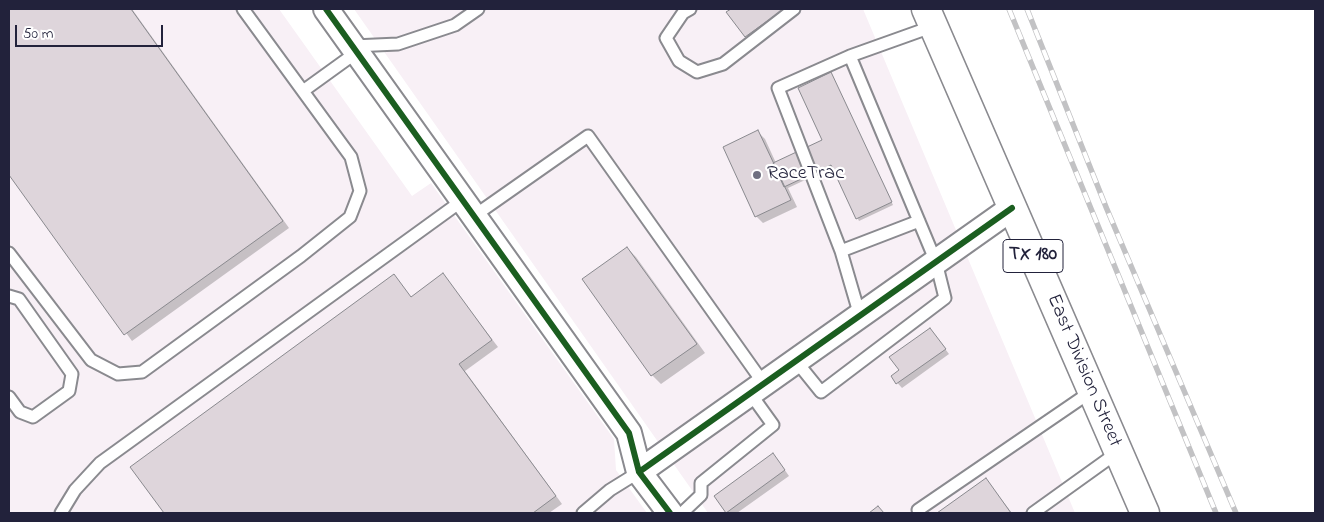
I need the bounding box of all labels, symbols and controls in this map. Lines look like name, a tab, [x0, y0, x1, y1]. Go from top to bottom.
scale bar	[18, 15, 165, 47]
text: 50 m	[23, 23, 53, 45]
place label: RaceTrac	[767, 163, 844, 187]
marker: RaceTrac	[751, 169, 763, 181]
road number: TX 180	[1003, 240, 1063, 272]
street label: East Division Street	[1040, 291, 1126, 451]

